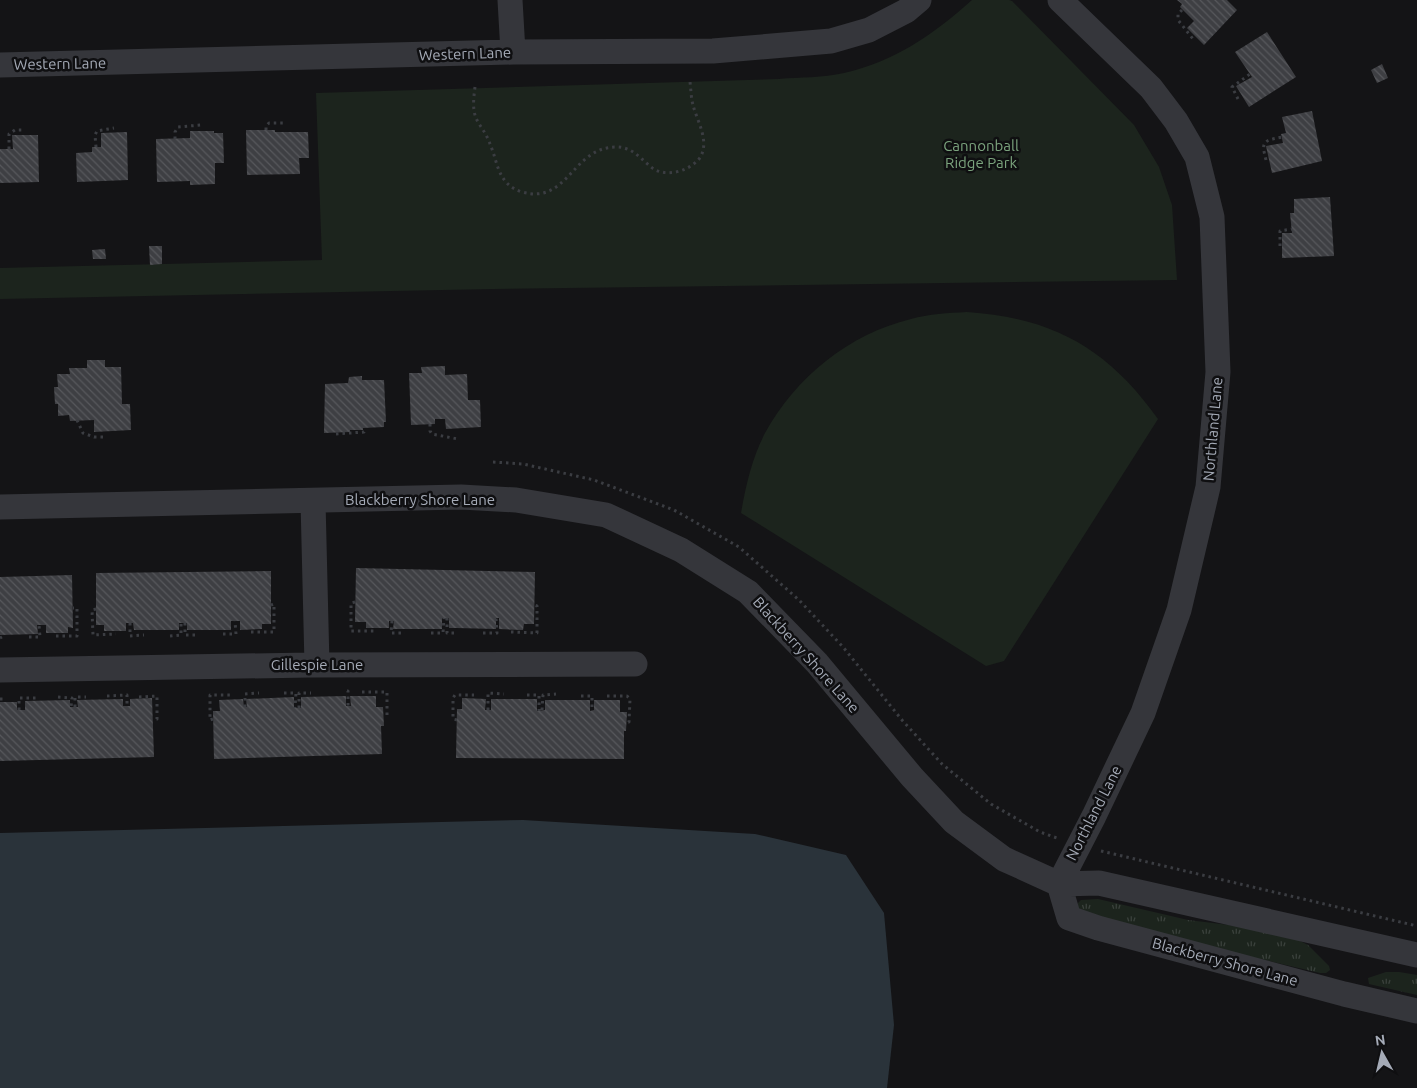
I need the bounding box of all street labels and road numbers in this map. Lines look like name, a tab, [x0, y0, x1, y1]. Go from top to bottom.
street label: Western Lane	[418, 43, 511, 64]
street label: Western Lane	[14, 54, 106, 73]
street label: Northland Lane	[1199, 376, 1226, 482]
street label: Blackberry Shore Lane	[345, 491, 495, 508]
street label: Blackberry Shore Lane	[750, 593, 863, 716]
street label: Gillespie Lane	[271, 656, 363, 673]
street label: Northland Lane	[1062, 762, 1125, 863]
street label: Blackberry Shore Lane	[1151, 934, 1300, 989]

